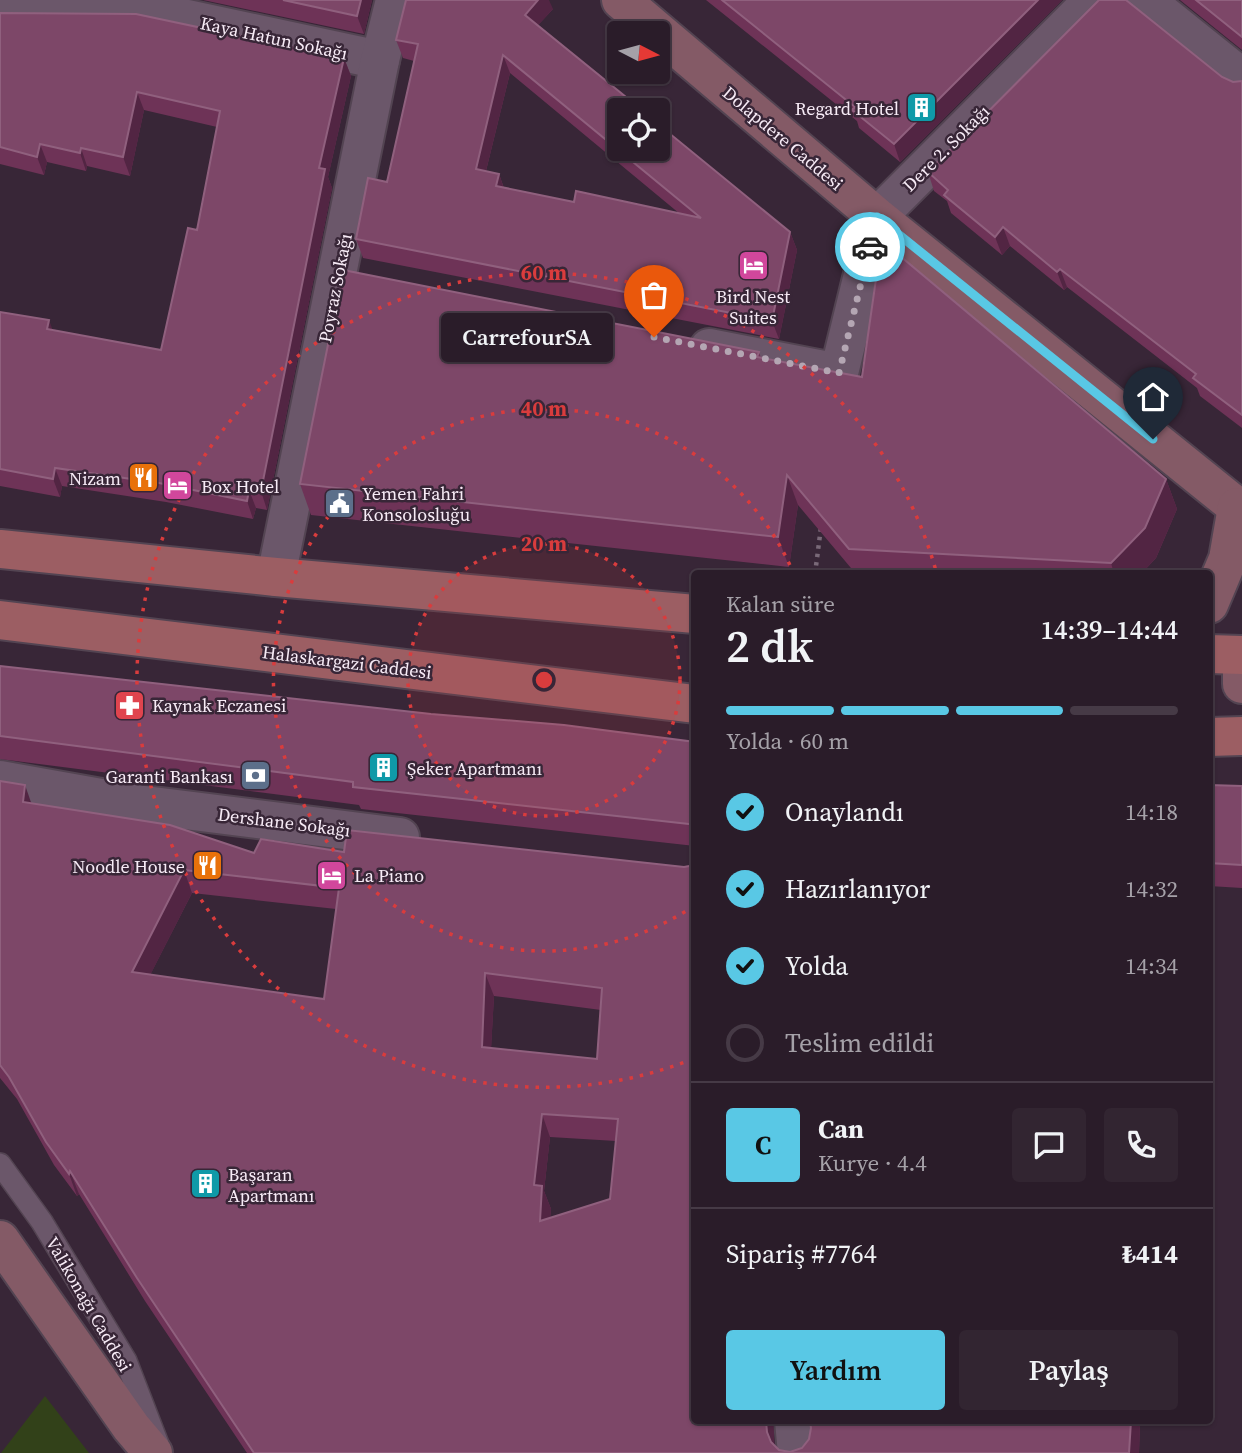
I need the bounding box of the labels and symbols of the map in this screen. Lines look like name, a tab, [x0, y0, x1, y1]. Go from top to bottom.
street label: Kaya Hatun Sokağı	[198, 10, 350, 66]
north arrow	[607, 21, 670, 84]
street label: Dolapdere Caddesi	[717, 80, 849, 196]
building icon: Regard Hotel	[905, 91, 939, 125]
place label: Regard Hotel	[795, 96, 899, 121]
street label: Dere 2. Sokağı	[897, 99, 995, 197]
courier	[835, 212, 905, 282]
street label: Poyraz Sokağı	[312, 231, 358, 345]
hotel icon: Bird Nest Suites	[736, 249, 770, 283]
text: 60 m	[521, 258, 567, 287]
pin	[624, 265, 684, 337]
place label: Bird Nest Suites	[716, 284, 790, 330]
callout: CarrefourSA	[440, 312, 612, 362]
pin	[1123, 367, 1183, 439]
text: 40 m	[521, 394, 567, 423]
restaurant icon: Nizam	[127, 461, 161, 495]
place label: Nizam	[69, 466, 121, 491]
hotel icon: Box Hotel	[161, 469, 195, 503]
place label: Box Hotel	[201, 474, 279, 499]
place label: Yemen Fahri Konsolosluğu	[362, 481, 470, 527]
public building icon: Yemen Fahri Konsolosluğu	[322, 486, 356, 520]
text: 20 m	[521, 529, 567, 558]
street label: Halaskargazi Caddesi	[261, 639, 433, 685]
centre of rings	[532, 668, 556, 692]
pharmacy icon: Kaynak Eczanesi	[112, 688, 146, 722]
place label: Kaynak Eczanesi	[152, 693, 286, 718]
building icon: Şeker Apartmanı	[367, 751, 401, 785]
place label: Şeker Apartmanı	[407, 756, 542, 781]
bank icon: Garanti Bankası	[239, 759, 273, 793]
place label: Garanti Bankası	[105, 764, 233, 789]
street label: Dershane Sokağı	[216, 801, 352, 843]
restaurant icon: Noodle House	[191, 849, 225, 883]
place label: Noodle House	[72, 854, 185, 879]
hotel icon: La Piano	[314, 858, 348, 892]
place label: La Piano	[354, 863, 424, 888]
place label: Başaran Apartmanı	[228, 1162, 314, 1208]
building icon: Başaran Apartmanı	[188, 1167, 222, 1201]
street label: Valikonağı Caddesi	[40, 1232, 138, 1376]

